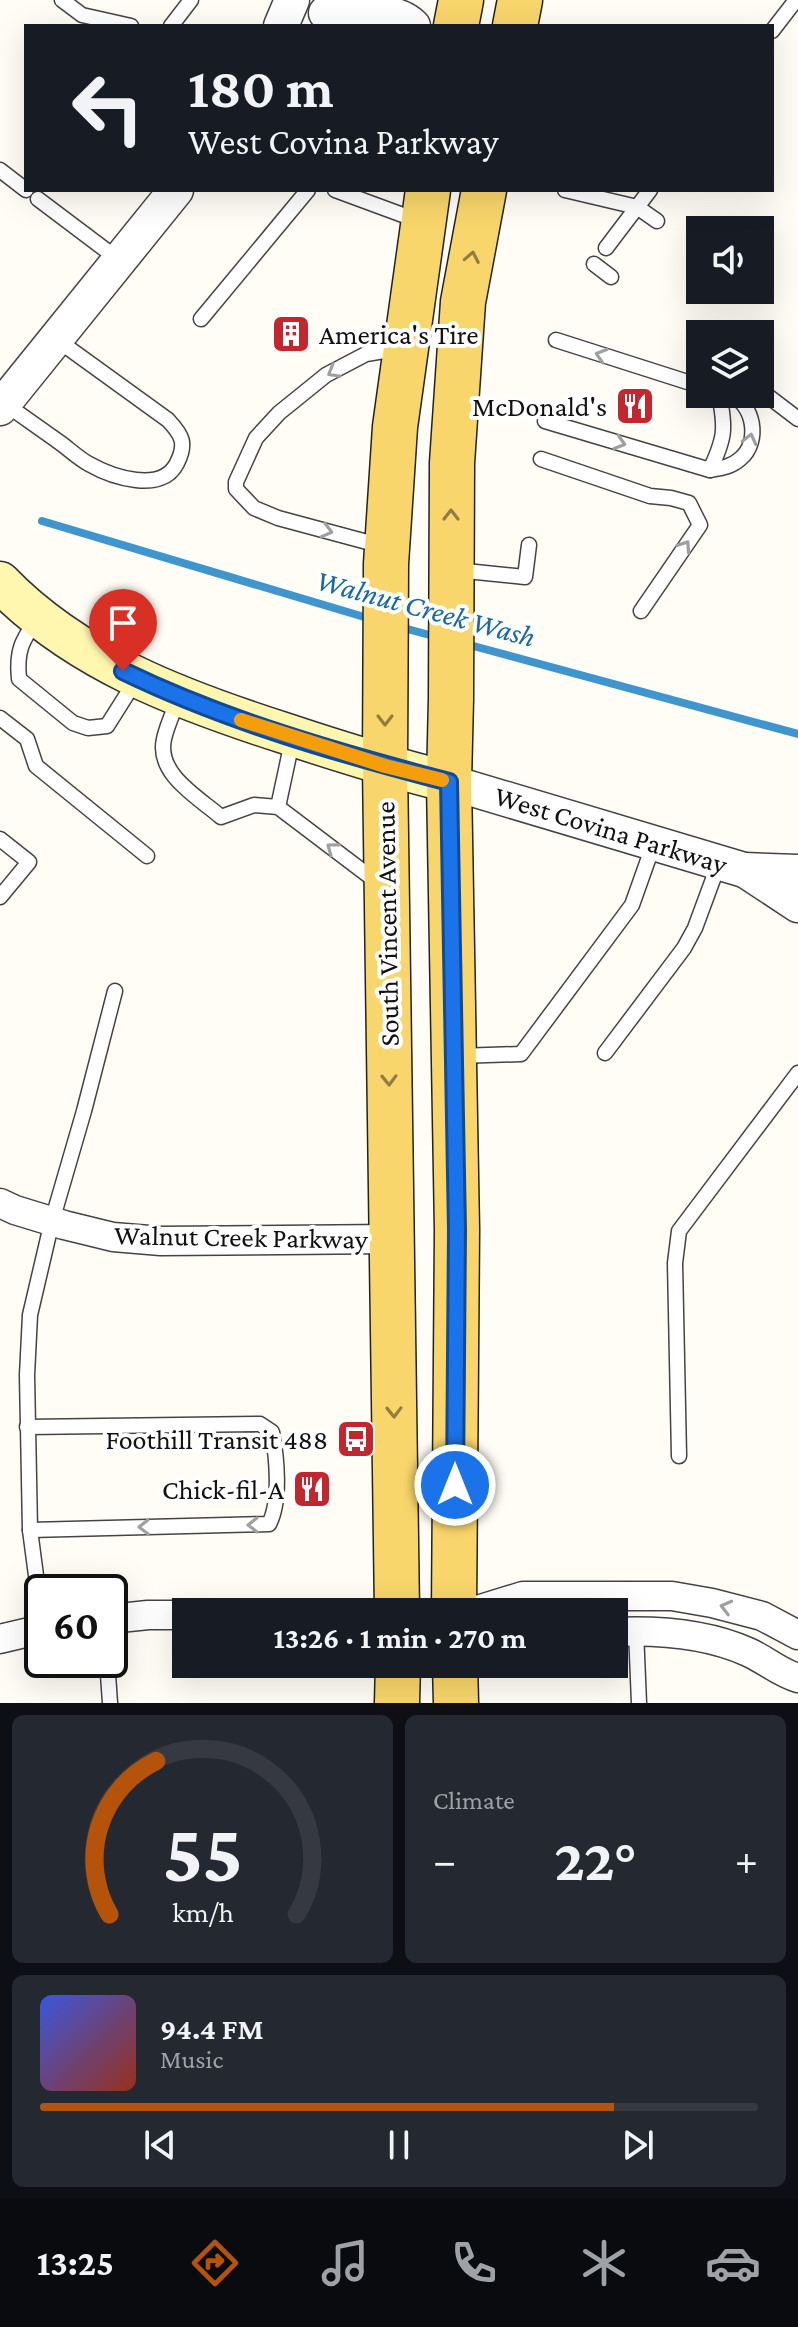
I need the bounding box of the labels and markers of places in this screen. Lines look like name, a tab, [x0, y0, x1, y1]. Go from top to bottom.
building icon: America's Tire	[270, 313, 312, 355]
place label: America's Tire	[319, 319, 478, 350]
restaurant icon: McDonald's	[614, 385, 656, 427]
place label: McDonald's	[472, 391, 607, 422]
pin	[89, 589, 157, 671]
bus stop icon: Foothill Transit 488	[335, 1418, 377, 1460]
place label: Foothill Transit 488	[106, 1424, 328, 1455]
restaurant icon: Chick-fil-A	[291, 1468, 333, 1510]
place label: Chick-fil-A	[162, 1474, 284, 1505]

